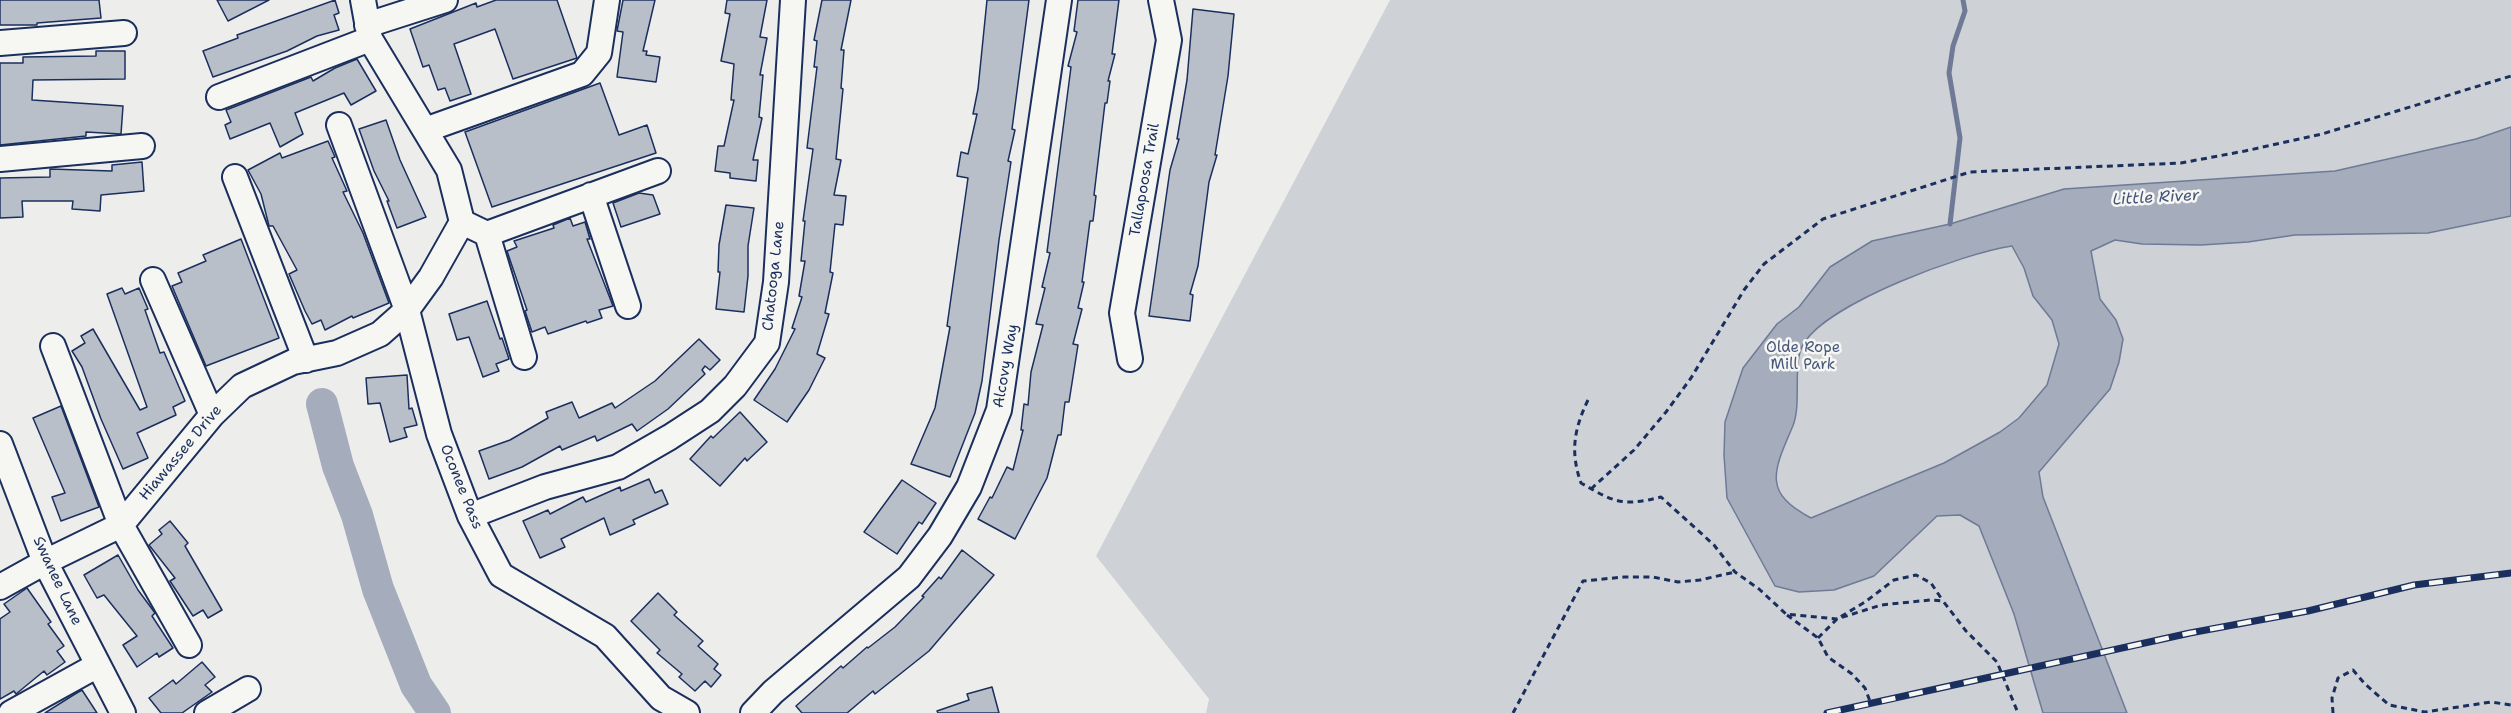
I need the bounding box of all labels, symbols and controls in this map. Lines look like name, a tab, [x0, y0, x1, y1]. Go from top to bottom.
street label: Tallapoosa Trail	[1126, 122, 1164, 238]
water label: Little River	[2112, 186, 2200, 210]
street label: Chatooga Lane	[759, 220, 789, 332]
street label: Alcovy Way	[990, 323, 1022, 409]
park label: Olde Rope Mill Park	[1766, 339, 1840, 374]
street label: Hiawassee Drive	[136, 402, 226, 504]
street label: Oconee Pass	[436, 442, 486, 532]
street label: Swanee Lane	[29, 534, 85, 628]

